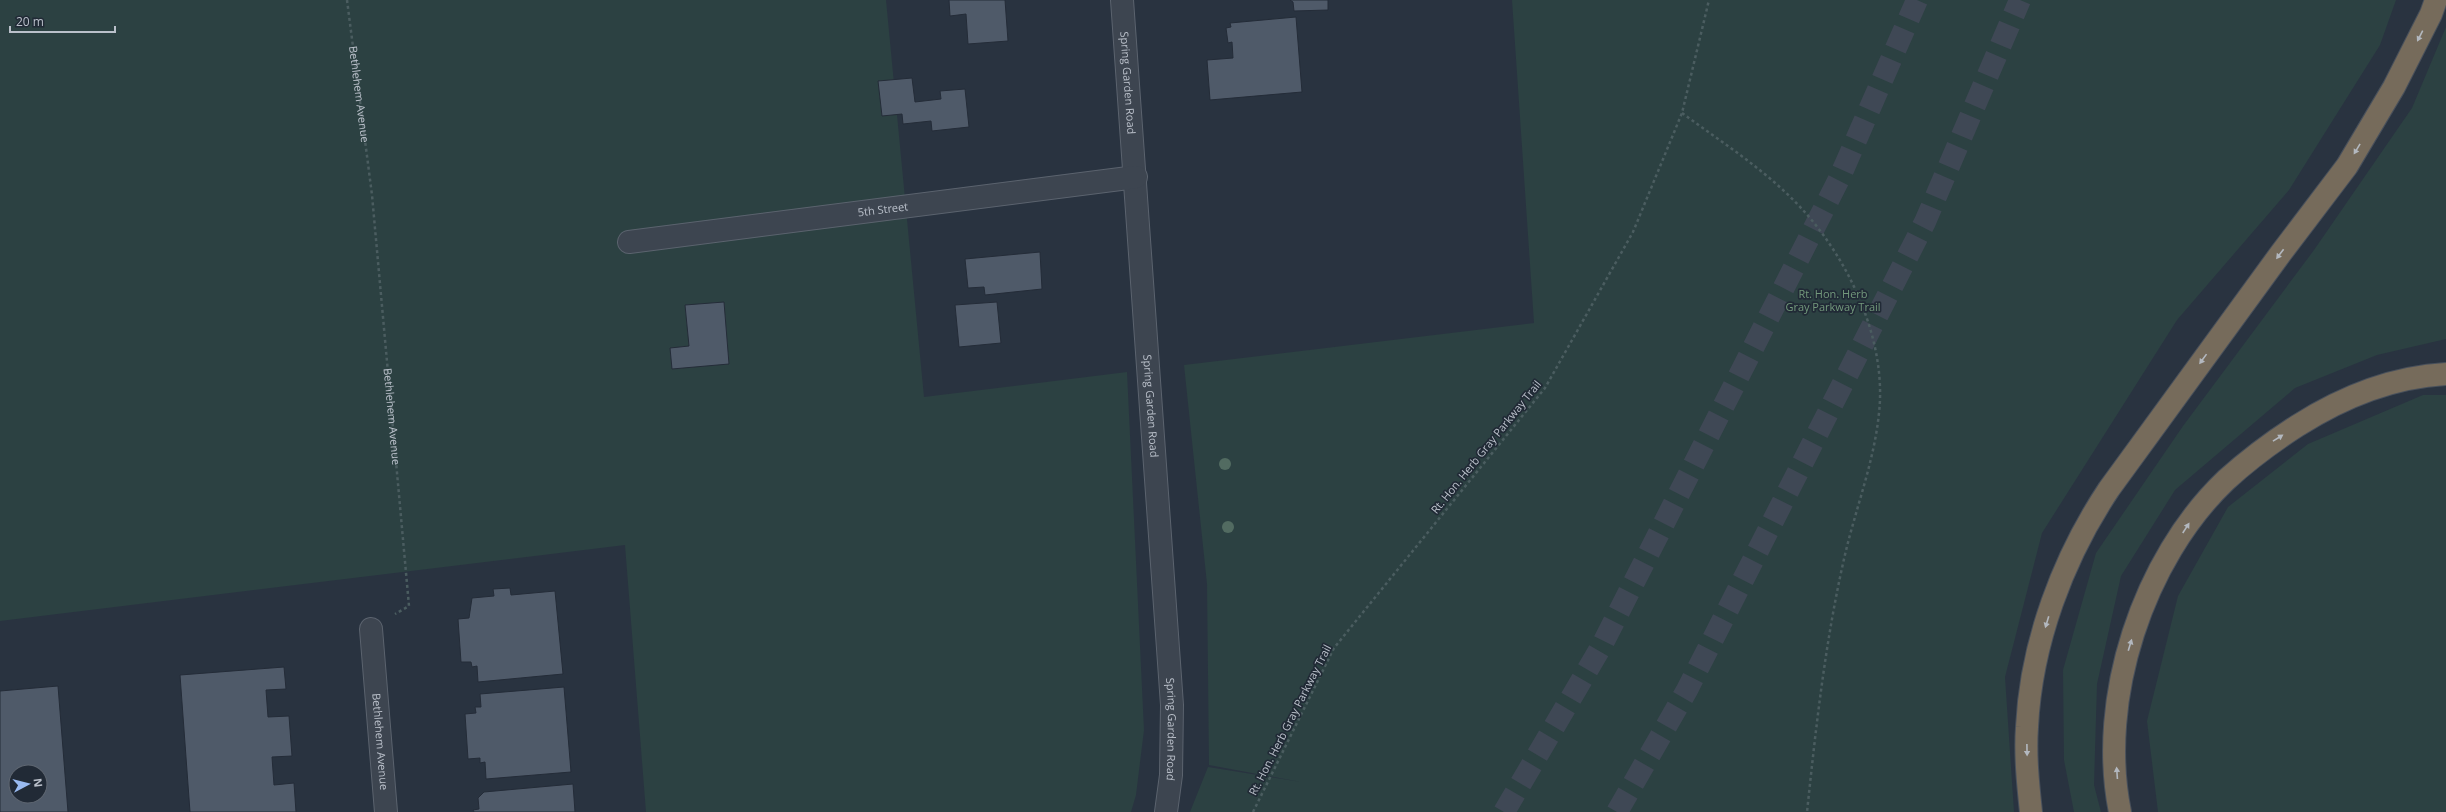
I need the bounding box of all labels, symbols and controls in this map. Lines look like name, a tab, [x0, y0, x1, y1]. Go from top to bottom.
scale bar	[10, 8, 115, 34]
text: 20 m	[16, 13, 44, 30]
one-way arrow	[2417, 30, 2423, 41]
street label: Spring Garden Road	[1117, 31, 1139, 135]
street label: Bethlehem Avenue	[346, 45, 373, 143]
one-way arrow	[2354, 143, 2361, 155]
street label: 5th Street	[857, 198, 909, 220]
one-way arrow	[2276, 249, 2284, 259]
park label: Rt. Hon. Herb Gray Parkway Trail	[1785, 286, 1881, 314]
street label: Spring Garden Road	[1140, 354, 1162, 458]
one-way arrow	[2200, 354, 2208, 364]
street label: Bethlehem Avenue	[381, 367, 404, 466]
street label: Rt. Hon. Herb Gray Parkway Trail	[1427, 377, 1544, 516]
one-way arrow	[2273, 434, 2283, 442]
one-way arrow	[2182, 523, 2190, 533]
one-way arrow	[2044, 617, 2050, 629]
one-way arrow	[2127, 638, 2133, 650]
street label: Rt. Hon. Herb Gray Parkway Trail	[1245, 642, 1334, 798]
street label: Spring Garden Road	[1163, 677, 1180, 782]
street label: Bethlehem Avenue	[369, 692, 392, 791]
one-way arrow	[2024, 744, 2030, 757]
north arrow	[8, 764, 48, 804]
one-way arrow	[2113, 767, 2120, 779]
text: N	[30, 777, 46, 788]

